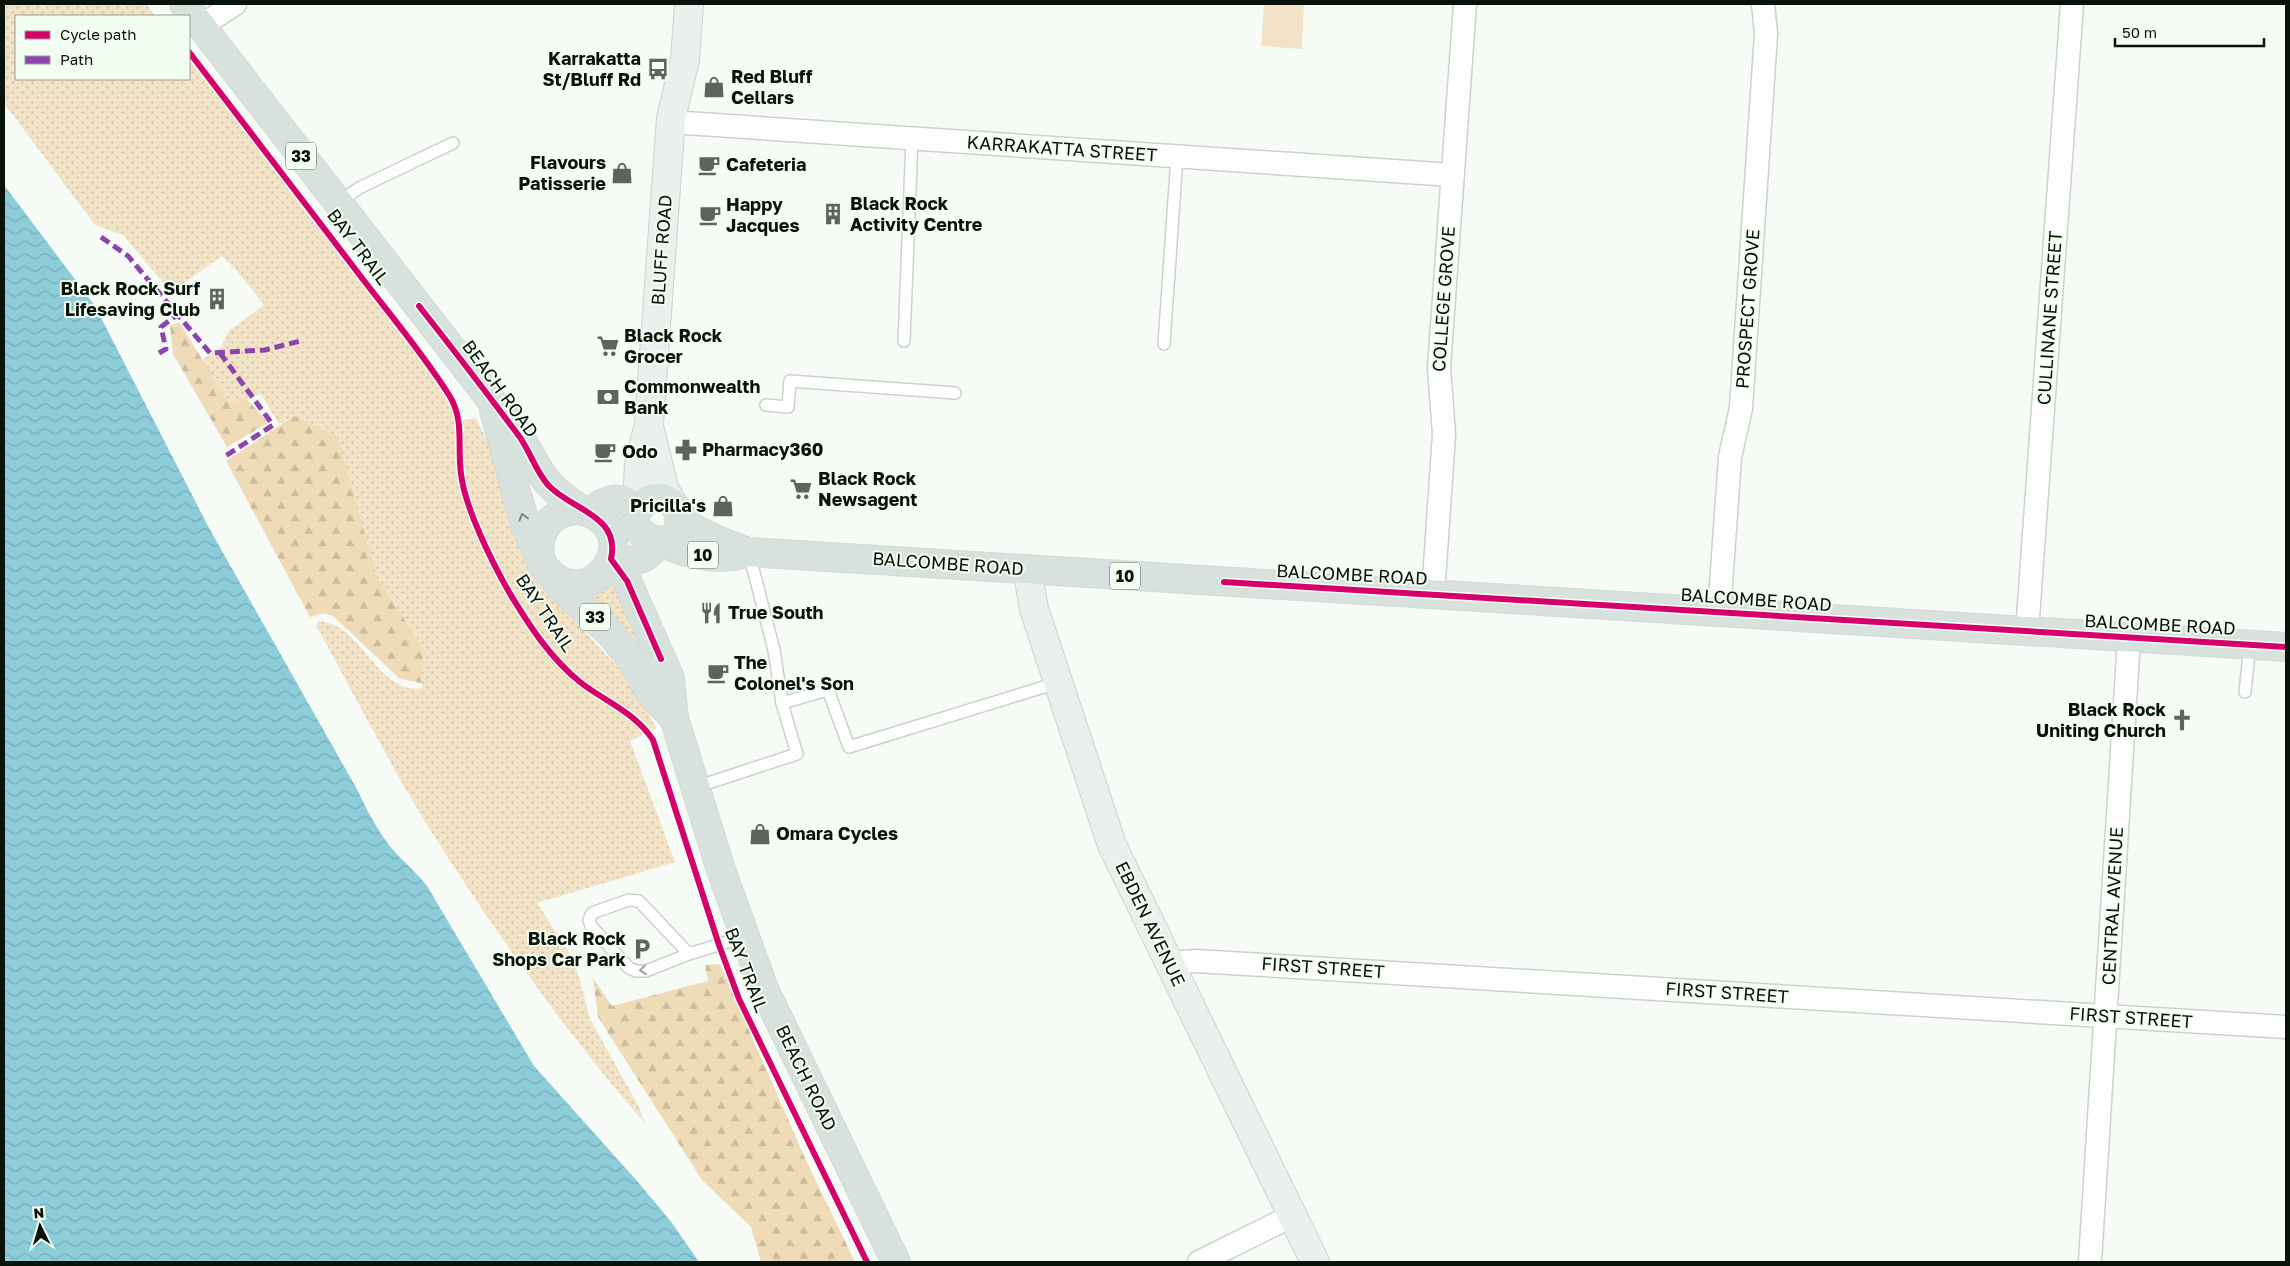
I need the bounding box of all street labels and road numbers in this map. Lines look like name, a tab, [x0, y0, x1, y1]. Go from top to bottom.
street label: KARRAKATTA STREET	[966, 130, 1158, 166]
road number: 33	[286, 142, 316, 170]
street label: BLUFF ROAD	[646, 194, 676, 306]
street label: BAY TRAIL	[323, 204, 394, 289]
street label: COLLEGE GROVE	[1427, 225, 1459, 373]
street label: PROSPECT GROVE	[1730, 228, 1764, 390]
street label: CULLINANE STREET	[2032, 230, 2066, 406]
street label: BEACH ROAD	[458, 335, 544, 441]
road number: 10	[688, 542, 718, 568]
street label: BALCOMBE ROAD	[872, 547, 1025, 579]
street label: BALCOMBE ROAD	[1276, 559, 1428, 589]
road number: 10	[1110, 562, 1140, 590]
street label: BAY TRAIL	[512, 569, 580, 656]
street label: BALCOMBE ROAD	[1680, 583, 1833, 615]
road number: 33	[580, 604, 610, 630]
street label: BALCOMBE ROAD	[2084, 609, 2236, 639]
street label: CENTRAL AVENUE	[2097, 826, 2127, 986]
street label: EBDEN AVENUE	[1111, 858, 1191, 990]
street label: BAY TRAIL	[721, 924, 773, 1015]
street label: FIRST STREET	[1261, 952, 1386, 982]
street label: FIRST STREET	[1665, 977, 1790, 1007]
street label: FIRST STREET	[2069, 1002, 2194, 1032]
street label: BEACH ROAD	[772, 1021, 842, 1134]

